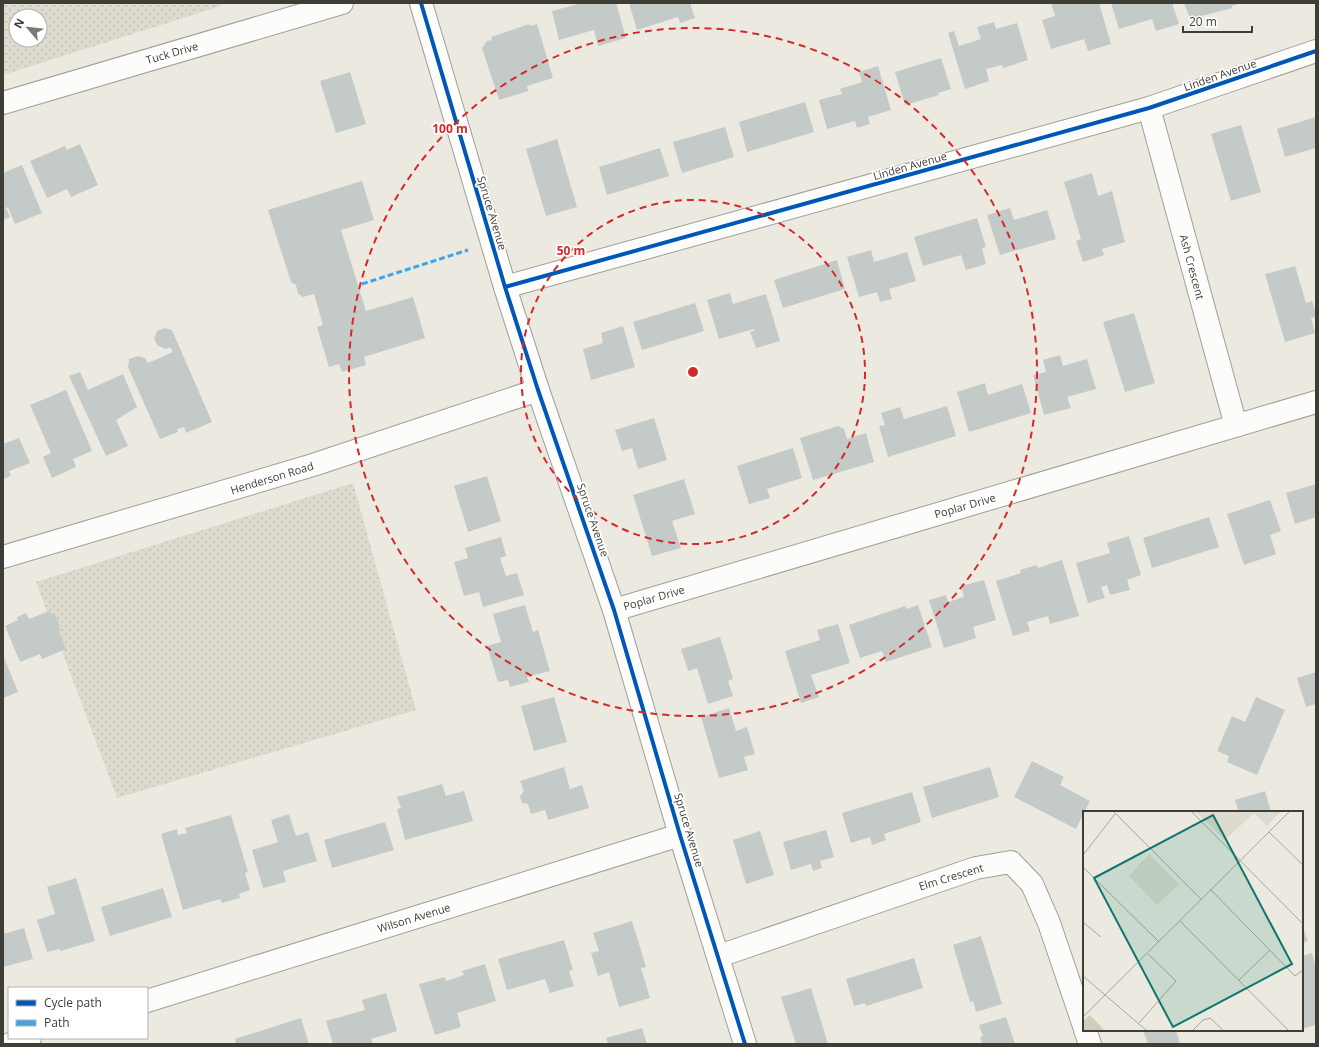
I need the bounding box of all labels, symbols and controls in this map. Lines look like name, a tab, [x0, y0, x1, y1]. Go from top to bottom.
north arrow	[8, 8, 48, 48]
scale bar	[1183, 8, 1252, 34]
text: 20 m	[1189, 13, 1217, 30]
text: N	[10, 16, 27, 31]
street label: Tuck Drive	[144, 38, 200, 67]
street label: Linden Avenue	[1181, 55, 1258, 94]
text: 100 m	[432, 120, 468, 137]
street label: Linden Avenue	[871, 148, 948, 183]
street label: Spruce Avenue	[474, 174, 511, 252]
street label: Ash Crescent	[1177, 233, 1208, 301]
text: 50 m	[557, 242, 585, 259]
centre of rings	[686, 365, 700, 379]
street label: Henderson Road	[228, 458, 315, 497]
street label: Spruce Avenue	[574, 481, 613, 558]
street label: Poplar Drive	[932, 490, 997, 521]
street label: Poplar Drive	[621, 582, 686, 613]
street label: Spruce Avenue	[671, 791, 708, 869]
inset map	[1083, 811, 1303, 1031]
street label: Elm Crescent	[917, 860, 985, 893]
street label: Wilson Avenue	[376, 899, 452, 936]
legend	[8, 987, 148, 1039]
text: Cycle path	[44, 994, 102, 1011]
text: Path	[44, 1014, 70, 1031]

